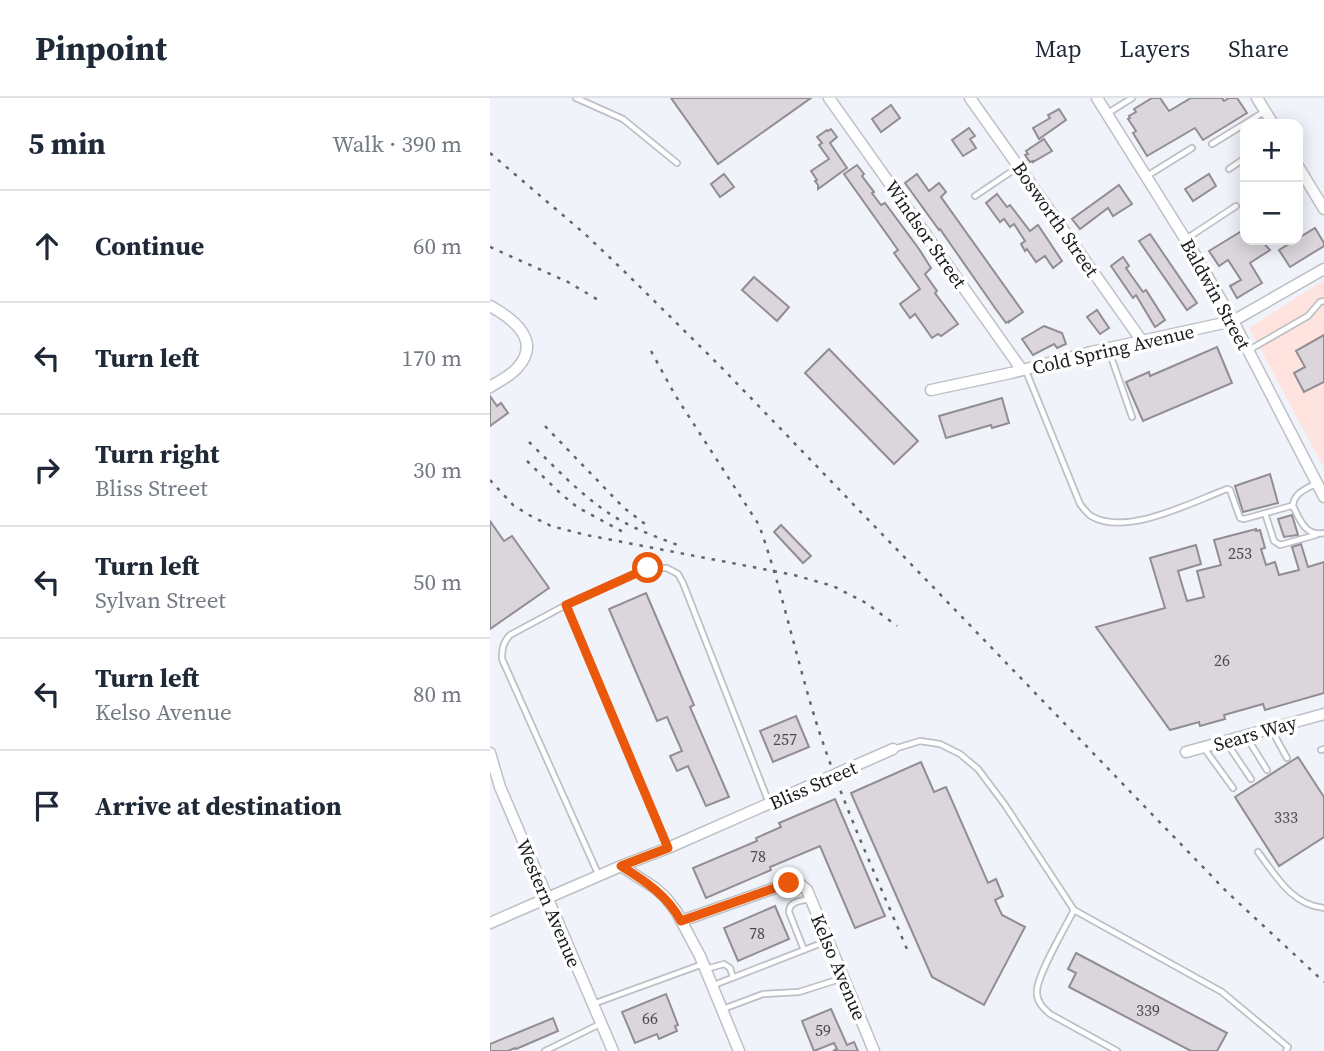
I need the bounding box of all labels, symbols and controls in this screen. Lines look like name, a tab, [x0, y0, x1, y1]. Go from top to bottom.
text: Pinpoint	[35, 26, 167, 71]
text: Map	[1035, 32, 1082, 65]
text: Layers	[1120, 32, 1190, 65]
text: Share	[1228, 32, 1289, 65]
map controls	[1240, 119, 1303, 245]
button: +	[1240, 119, 1303, 182]
text: 5 min	[28, 123, 106, 164]
text: Walk · 390 m	[332, 128, 462, 160]
street label: Bosworth Street	[1007, 156, 1106, 282]
street label: Windsor Street	[879, 175, 973, 294]
button: −	[1240, 182, 1303, 245]
icon: ahead	[28, 227, 66, 265]
text: Continue	[95, 228, 204, 264]
text: 60 m	[413, 230, 462, 262]
street label: Baldwin Street	[1175, 234, 1258, 355]
street label: Cold Spring Avenue	[1029, 318, 1197, 380]
icon: left	[28, 339, 66, 377]
text: Turn left	[95, 340, 199, 376]
text: 170 m	[401, 342, 462, 374]
text: Turn right	[95, 436, 219, 472]
icon: right	[28, 451, 66, 489]
text: 30 m	[413, 454, 462, 486]
text: Bliss Street	[95, 472, 208, 504]
house number: 253	[1228, 542, 1252, 564]
text: Turn left	[95, 548, 199, 584]
route start	[632, 552, 663, 583]
icon: left	[28, 563, 66, 601]
text: 50 m	[413, 566, 462, 598]
text: Sylvan Street	[95, 584, 226, 616]
house number: 26	[1214, 649, 1230, 671]
text: Turn left	[95, 660, 199, 696]
icon: left	[28, 675, 66, 713]
text: 80 m	[413, 678, 462, 710]
text: Kelso Avenue	[95, 696, 232, 728]
street label: Sears Way	[1211, 709, 1300, 757]
house number: 257	[773, 728, 797, 750]
street label: Bliss Street	[765, 754, 862, 816]
icon: arrive	[28, 787, 66, 825]
text: Arrive at destination	[95, 788, 342, 824]
house number: 333	[1274, 806, 1298, 828]
street label: Western Avenue	[510, 835, 588, 971]
house number: 78	[750, 845, 766, 867]
route end	[773, 867, 804, 898]
street label: Kelso Avenue	[805, 910, 873, 1024]
house number: 78	[749, 922, 765, 944]
house number: 339	[1136, 999, 1160, 1021]
house number: 66	[642, 1007, 658, 1029]
house number: 59	[815, 1019, 831, 1041]

